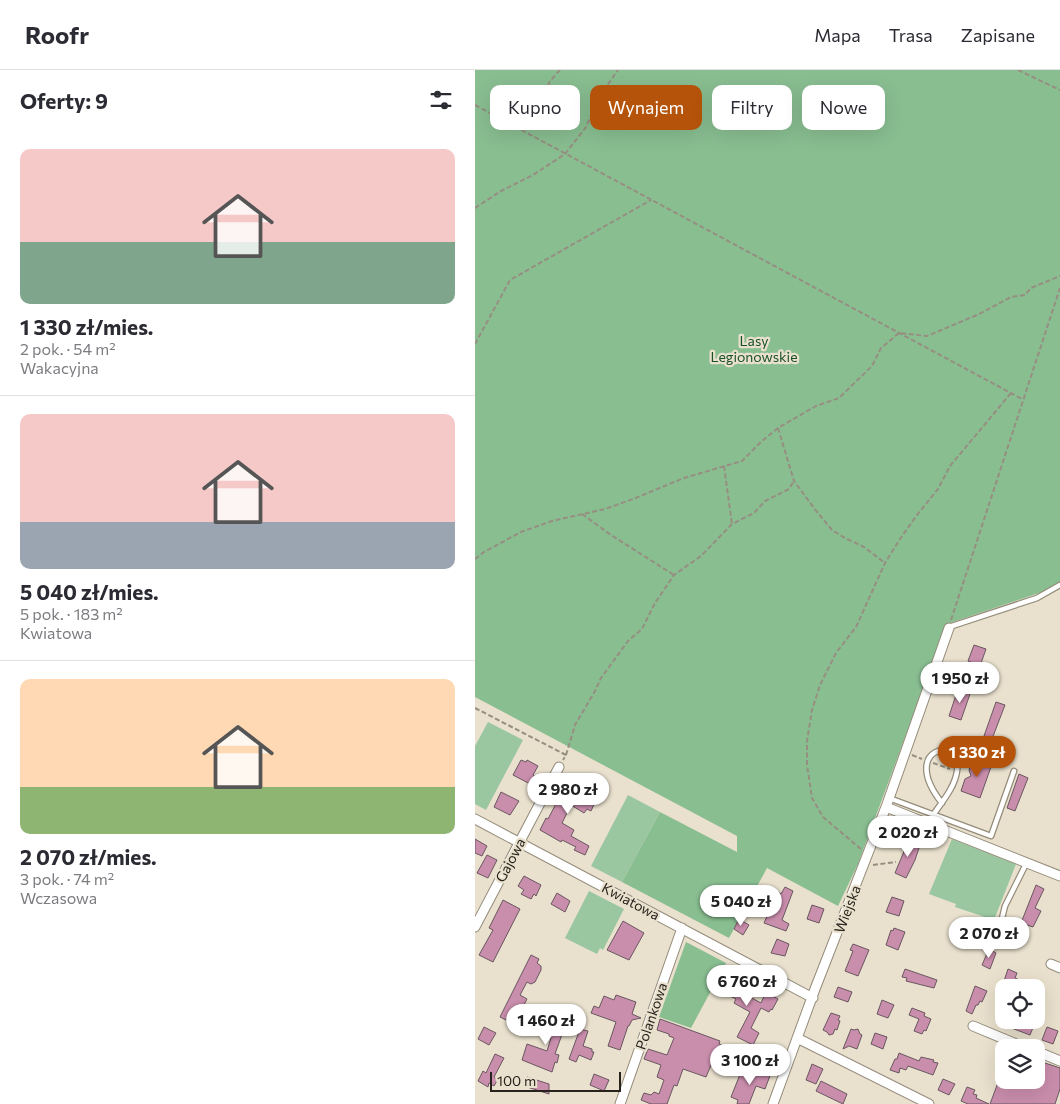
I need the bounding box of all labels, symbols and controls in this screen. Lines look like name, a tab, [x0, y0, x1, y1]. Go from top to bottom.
text: Roofr	[25, 20, 89, 49]
text: Mapa	[814, 24, 861, 46]
text: Trasa	[889, 24, 933, 46]
text: Zapisane	[961, 24, 1035, 46]
chip: Kupno	[490, 85, 580, 130]
chip: Wynajem	[590, 85, 702, 130]
chip: Filtry	[712, 85, 792, 130]
chip: Nowe	[802, 85, 885, 130]
icon: filters	[427, 86, 455, 114]
text: Oferty: 9	[20, 88, 108, 113]
icon: home	[193, 181, 283, 271]
text: 1 330 zł/mies.	[20, 314, 153, 339]
park label: Lasy Legionowskie	[710, 332, 798, 365]
text: 2 pok. · 54 m²	[20, 339, 116, 358]
text: Wakacyjna	[20, 358, 99, 377]
icon: home	[193, 447, 283, 537]
text: 5 040 zł/mies.	[20, 579, 159, 604]
text: 5 pok. · 183 m²	[20, 604, 123, 623]
text: Kwiatowa	[20, 623, 92, 642]
pin: 1 950 zł	[908, 662, 1012, 704]
text: 1 950 zł	[931, 668, 989, 687]
icon: home	[193, 712, 283, 802]
pin: 1 330 zł	[925, 736, 1029, 778]
text: 1 330 zł	[949, 742, 1005, 761]
pin: 2 980 zł	[516, 772, 620, 815]
text: 2 980 zł	[538, 779, 598, 798]
pin: 2 020 zł	[856, 816, 960, 858]
text: 2 020 zł	[878, 822, 938, 841]
street label: Gajowa	[491, 835, 529, 885]
text: 2 070 zł/mies.	[20, 844, 157, 869]
text: 3 pok. · 74 m²	[20, 869, 114, 888]
street label: Kwiatowa	[599, 879, 663, 923]
street label: Wiejska	[830, 883, 864, 935]
pin: 5 040 zł	[689, 884, 793, 927]
text: Wczasowa	[20, 888, 97, 907]
text: 5 040 zł	[711, 891, 771, 910]
pin: 2 070 zł	[937, 916, 1041, 959]
text: 2 070 zł	[960, 923, 1018, 942]
pin: 6 760 zł	[695, 964, 799, 1007]
text: 6 760 zł	[717, 971, 777, 990]
map controls	[995, 979, 1045, 1089]
button: locate	[995, 979, 1045, 1029]
street label: Polankowa	[632, 980, 670, 1052]
pin: 1 460 zł	[494, 1004, 598, 1046]
text: 1 460 zł	[517, 1010, 575, 1029]
button: layers	[995, 1039, 1045, 1089]
pin: 3 100 zł	[698, 1044, 802, 1086]
text: 3 100 zł	[721, 1050, 779, 1069]
scale bar	[490, 1069, 621, 1092]
text: 100 m	[497, 1072, 536, 1089]

